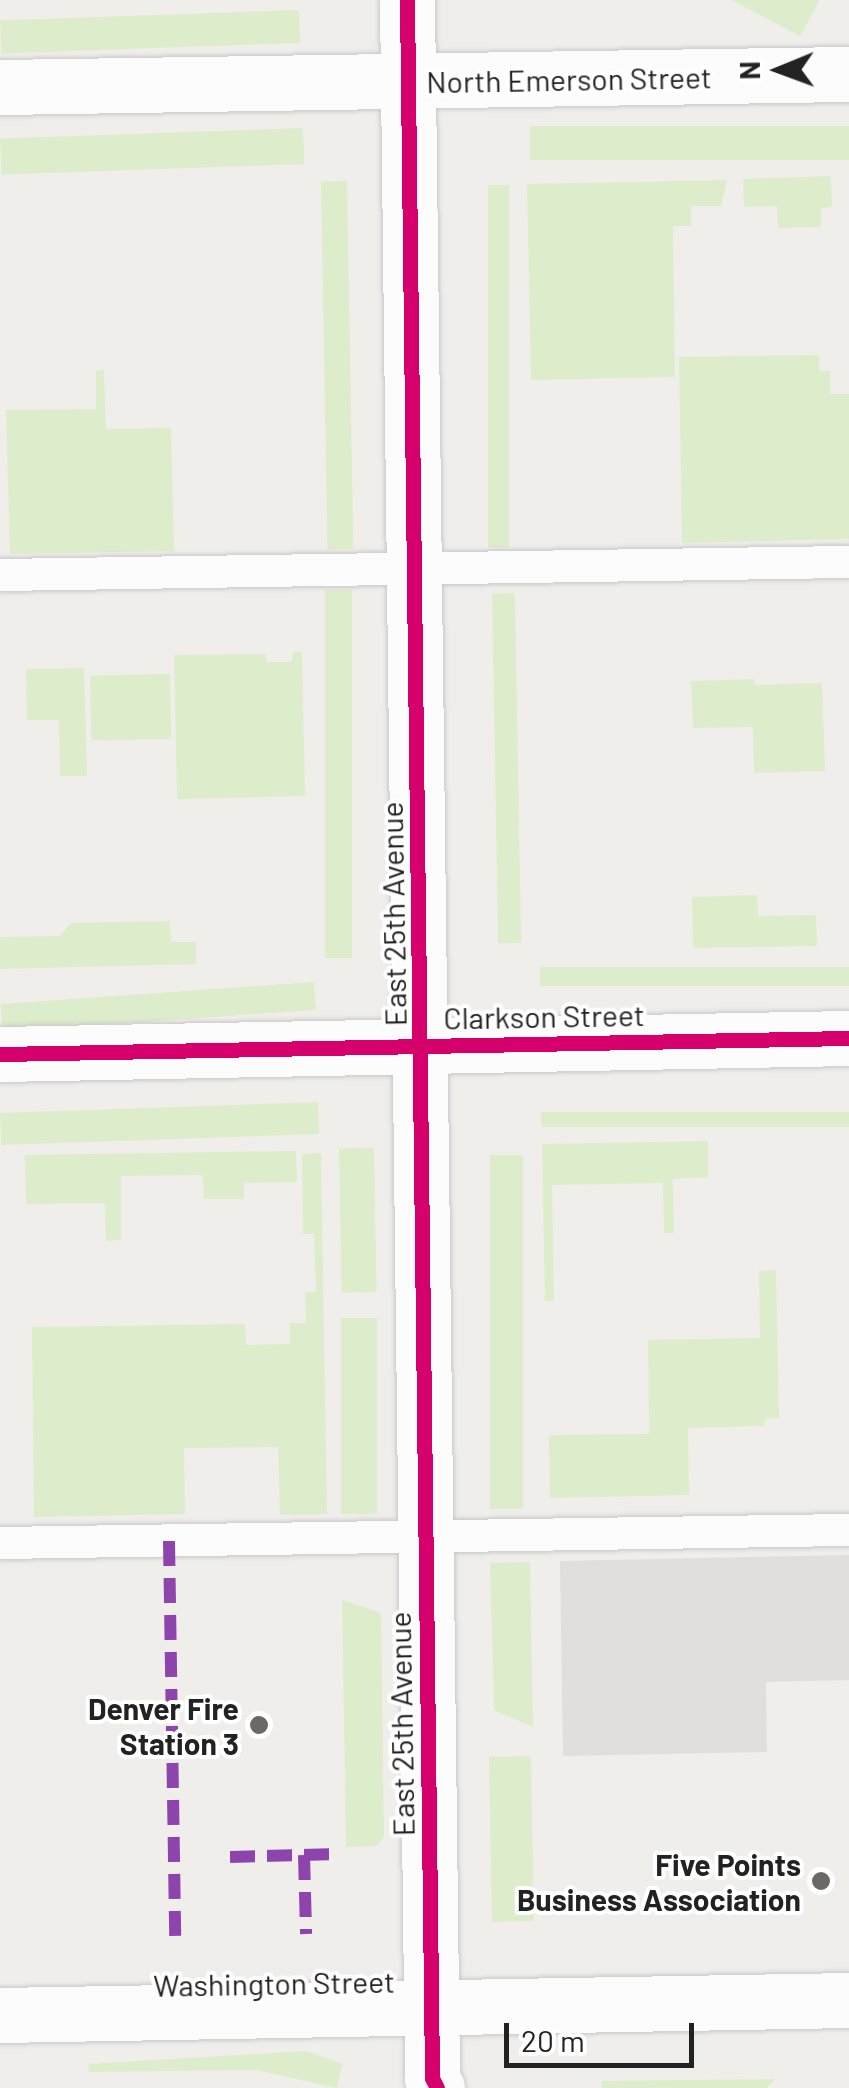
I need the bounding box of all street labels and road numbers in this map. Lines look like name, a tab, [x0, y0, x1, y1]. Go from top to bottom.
street label: North Emerson Street	[426, 59, 712, 99]
street label: East 25th Avenue	[373, 801, 413, 1027]
street label: Clarkson Street	[443, 996, 645, 1036]
street label: East 25th Avenue	[381, 1611, 421, 1837]
street label: Washington Street	[153, 1963, 395, 2003]

